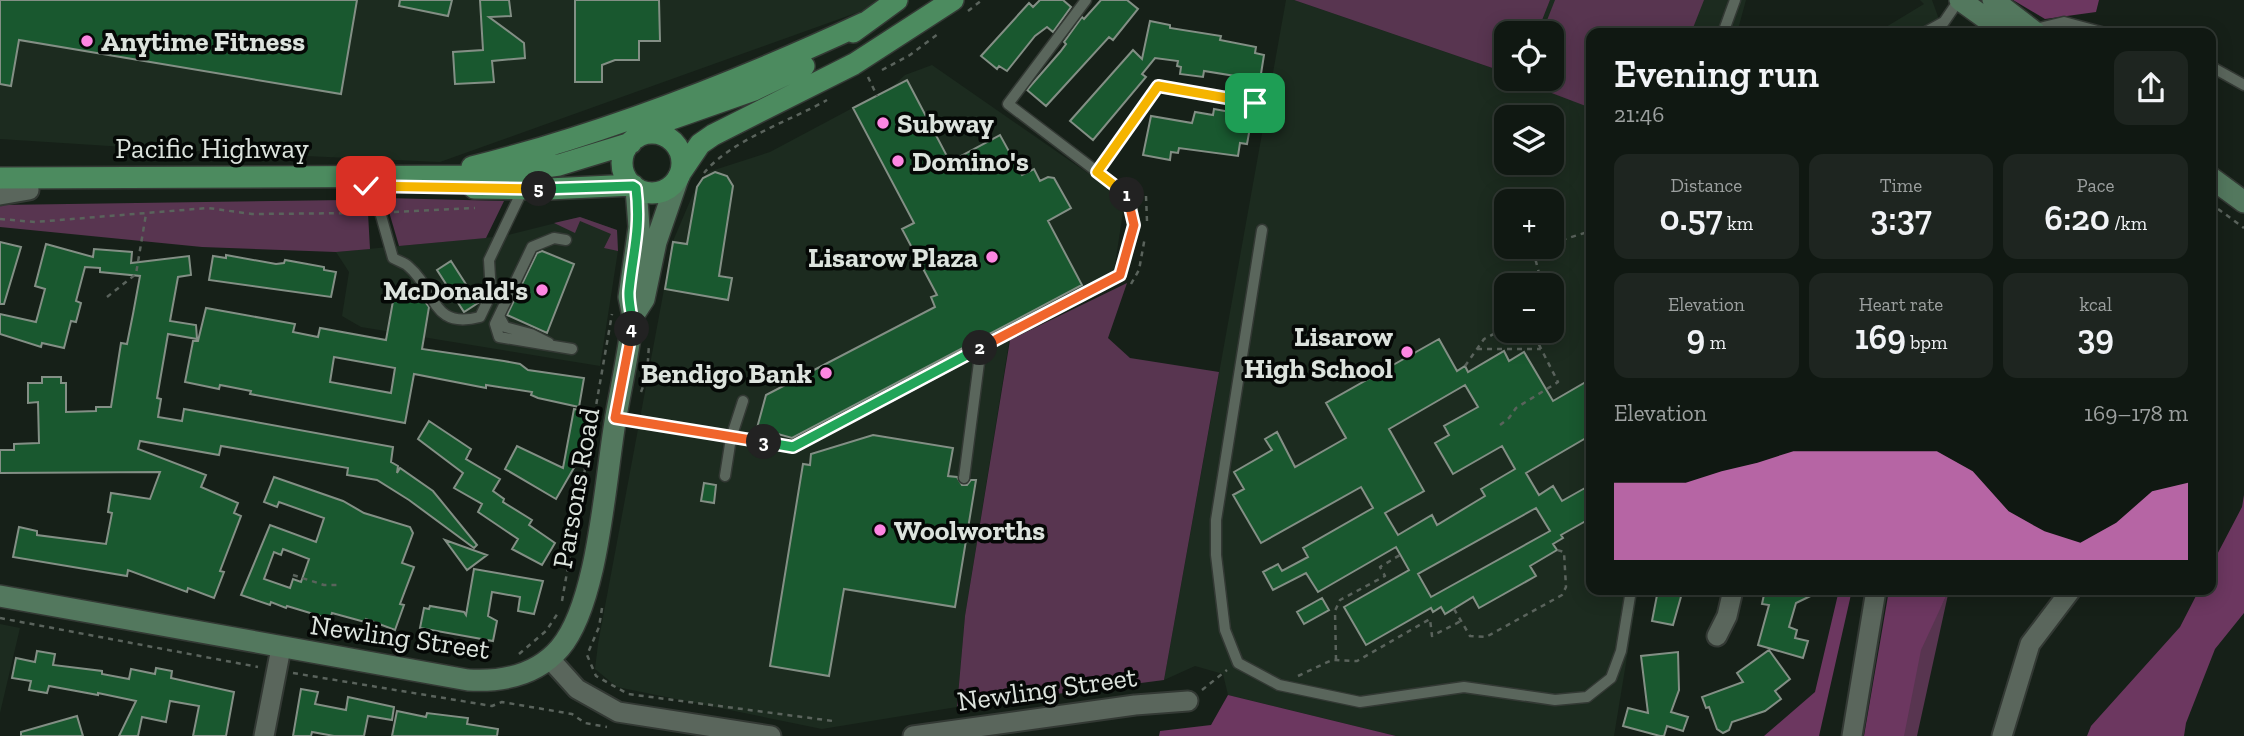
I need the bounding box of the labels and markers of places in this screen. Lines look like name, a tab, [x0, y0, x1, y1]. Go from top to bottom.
place label: Anytime Fitness	[101, 25, 305, 58]
marker: Anytime Fitness	[79, 33, 95, 49]
pin	[1225, 73, 1285, 133]
place label: Subway	[897, 107, 994, 140]
marker: Subway	[875, 115, 891, 131]
place label: Domino's	[912, 145, 1029, 178]
marker: Domino's	[890, 153, 906, 169]
pin	[336, 156, 396, 216]
pin: 5	[522, 172, 556, 206]
pin: 1	[1110, 178, 1144, 212]
place label: Lisarow Plaza	[808, 241, 978, 274]
marker: Lisarow Plaza	[984, 249, 1000, 265]
place label: McDonald's	[383, 274, 528, 307]
marker: McDonald's	[534, 282, 550, 298]
pin: 4	[614, 312, 650, 346]
place label: Lisarow High School	[1244, 320, 1394, 385]
pin: 2	[962, 330, 998, 366]
marker: Lisarow High School	[1399, 344, 1415, 360]
place label: Bendigo Bank	[641, 357, 813, 390]
marker: Bendigo Bank	[818, 365, 834, 381]
pin: 3	[746, 424, 782, 460]
place label: Woolworths	[894, 514, 1045, 547]
marker: Woolworths	[872, 522, 888, 538]

